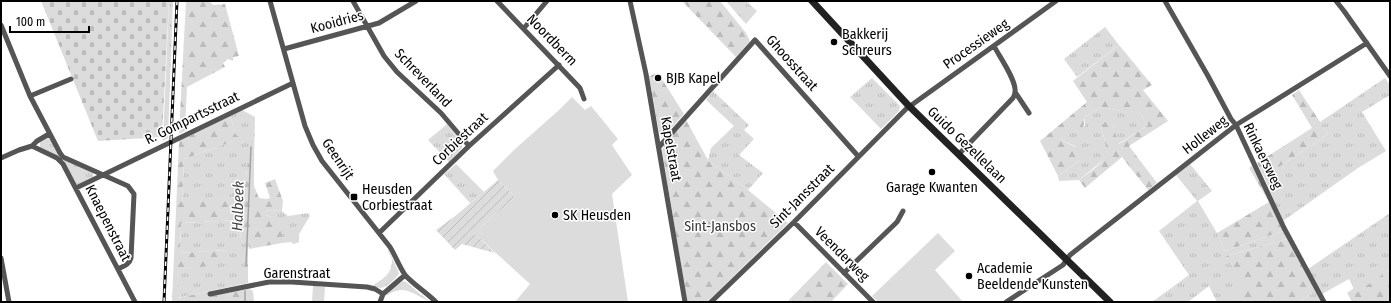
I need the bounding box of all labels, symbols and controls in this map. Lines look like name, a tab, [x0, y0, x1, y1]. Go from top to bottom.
street label: Kooidries	[309, 7, 365, 37]
scale bar	[10, 8, 89, 34]
street label: Noordberm	[523, 11, 581, 69]
text: 100 m	[16, 15, 45, 29]
street label: Processieweg	[940, 15, 1013, 73]
place label: Bakkerij Schreurs	[842, 26, 892, 59]
street label: Ghoosstraat	[763, 32, 822, 95]
marker: Bakkerij Schreurs	[829, 37, 839, 47]
street label: Schreverland	[391, 45, 455, 111]
place label: BJB Kapel	[666, 70, 721, 87]
marker: BJB Kapel	[653, 73, 663, 83]
street label: R. Gompartsstraat	[142, 88, 242, 148]
street label: Guido Gezellelaan	[924, 103, 1010, 187]
street label: Corbiestraat	[429, 109, 492, 169]
street label: Holleweg	[1179, 112, 1231, 158]
street label: Kapelstraat	[657, 115, 685, 183]
street label: Rinkaersweg	[1240, 120, 1287, 192]
street label: Geenrijt	[318, 135, 358, 183]
street label: Sint-Jansstraat	[766, 160, 838, 232]
marker: Garage Kwanten	[927, 167, 937, 177]
place label: Garage Kwanten	[886, 179, 978, 196]
water label: Halbeek	[228, 180, 248, 231]
place label: Heusden Corbiestraat	[362, 181, 433, 214]
street label: Knaepenstraat	[81, 182, 135, 264]
marker: Heusden Corbiestraat	[349, 192, 359, 202]
place label: SK Heusden	[563, 207, 631, 224]
marker: SK Heusden	[550, 210, 560, 220]
park label: Sint-Jansbos	[684, 218, 756, 235]
street label: Veenderweg	[811, 223, 873, 285]
place label: Academie Beeldende Kunsten	[977, 260, 1088, 293]
street label: Garenstraat	[264, 265, 331, 282]
marker: Academie Beeldende Kunsten	[964, 271, 974, 281]

